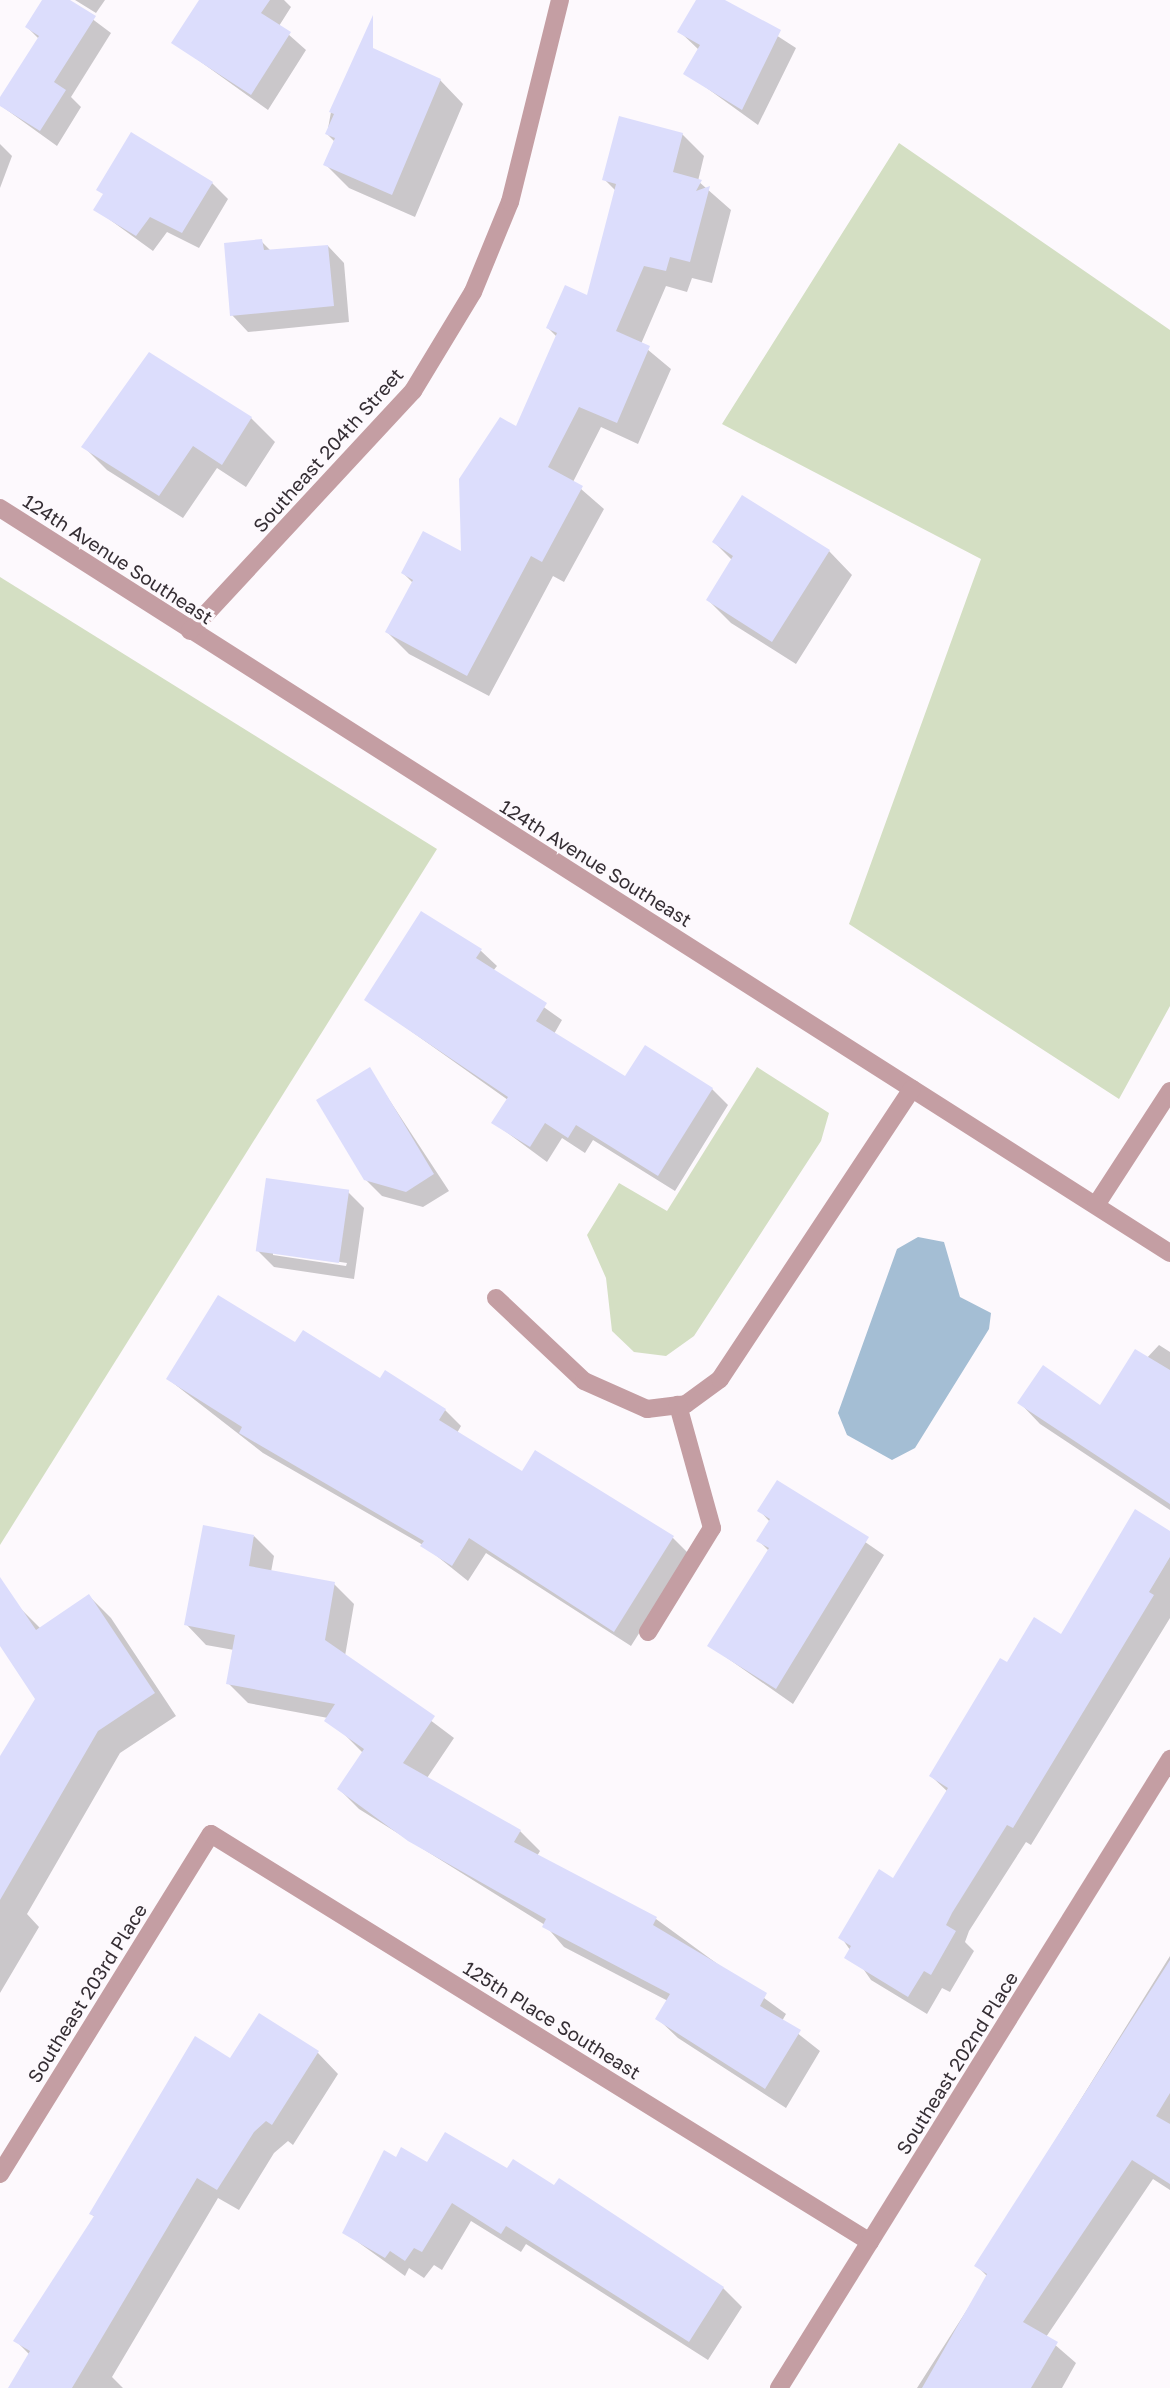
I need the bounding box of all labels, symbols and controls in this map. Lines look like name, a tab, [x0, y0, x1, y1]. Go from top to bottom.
street label: Southeast 204th Street	[248, 363, 408, 537]
street label: 124th Avenue Southeast	[19, 489, 217, 629]
street label: 124th Avenue Southeast	[496, 795, 696, 931]
street label: Southeast 203rd Place	[23, 1899, 151, 2087]
street label: 125th Place Southeast	[459, 1956, 645, 2084]
street label: Southeast 202nd Place	[891, 1967, 1023, 2159]

